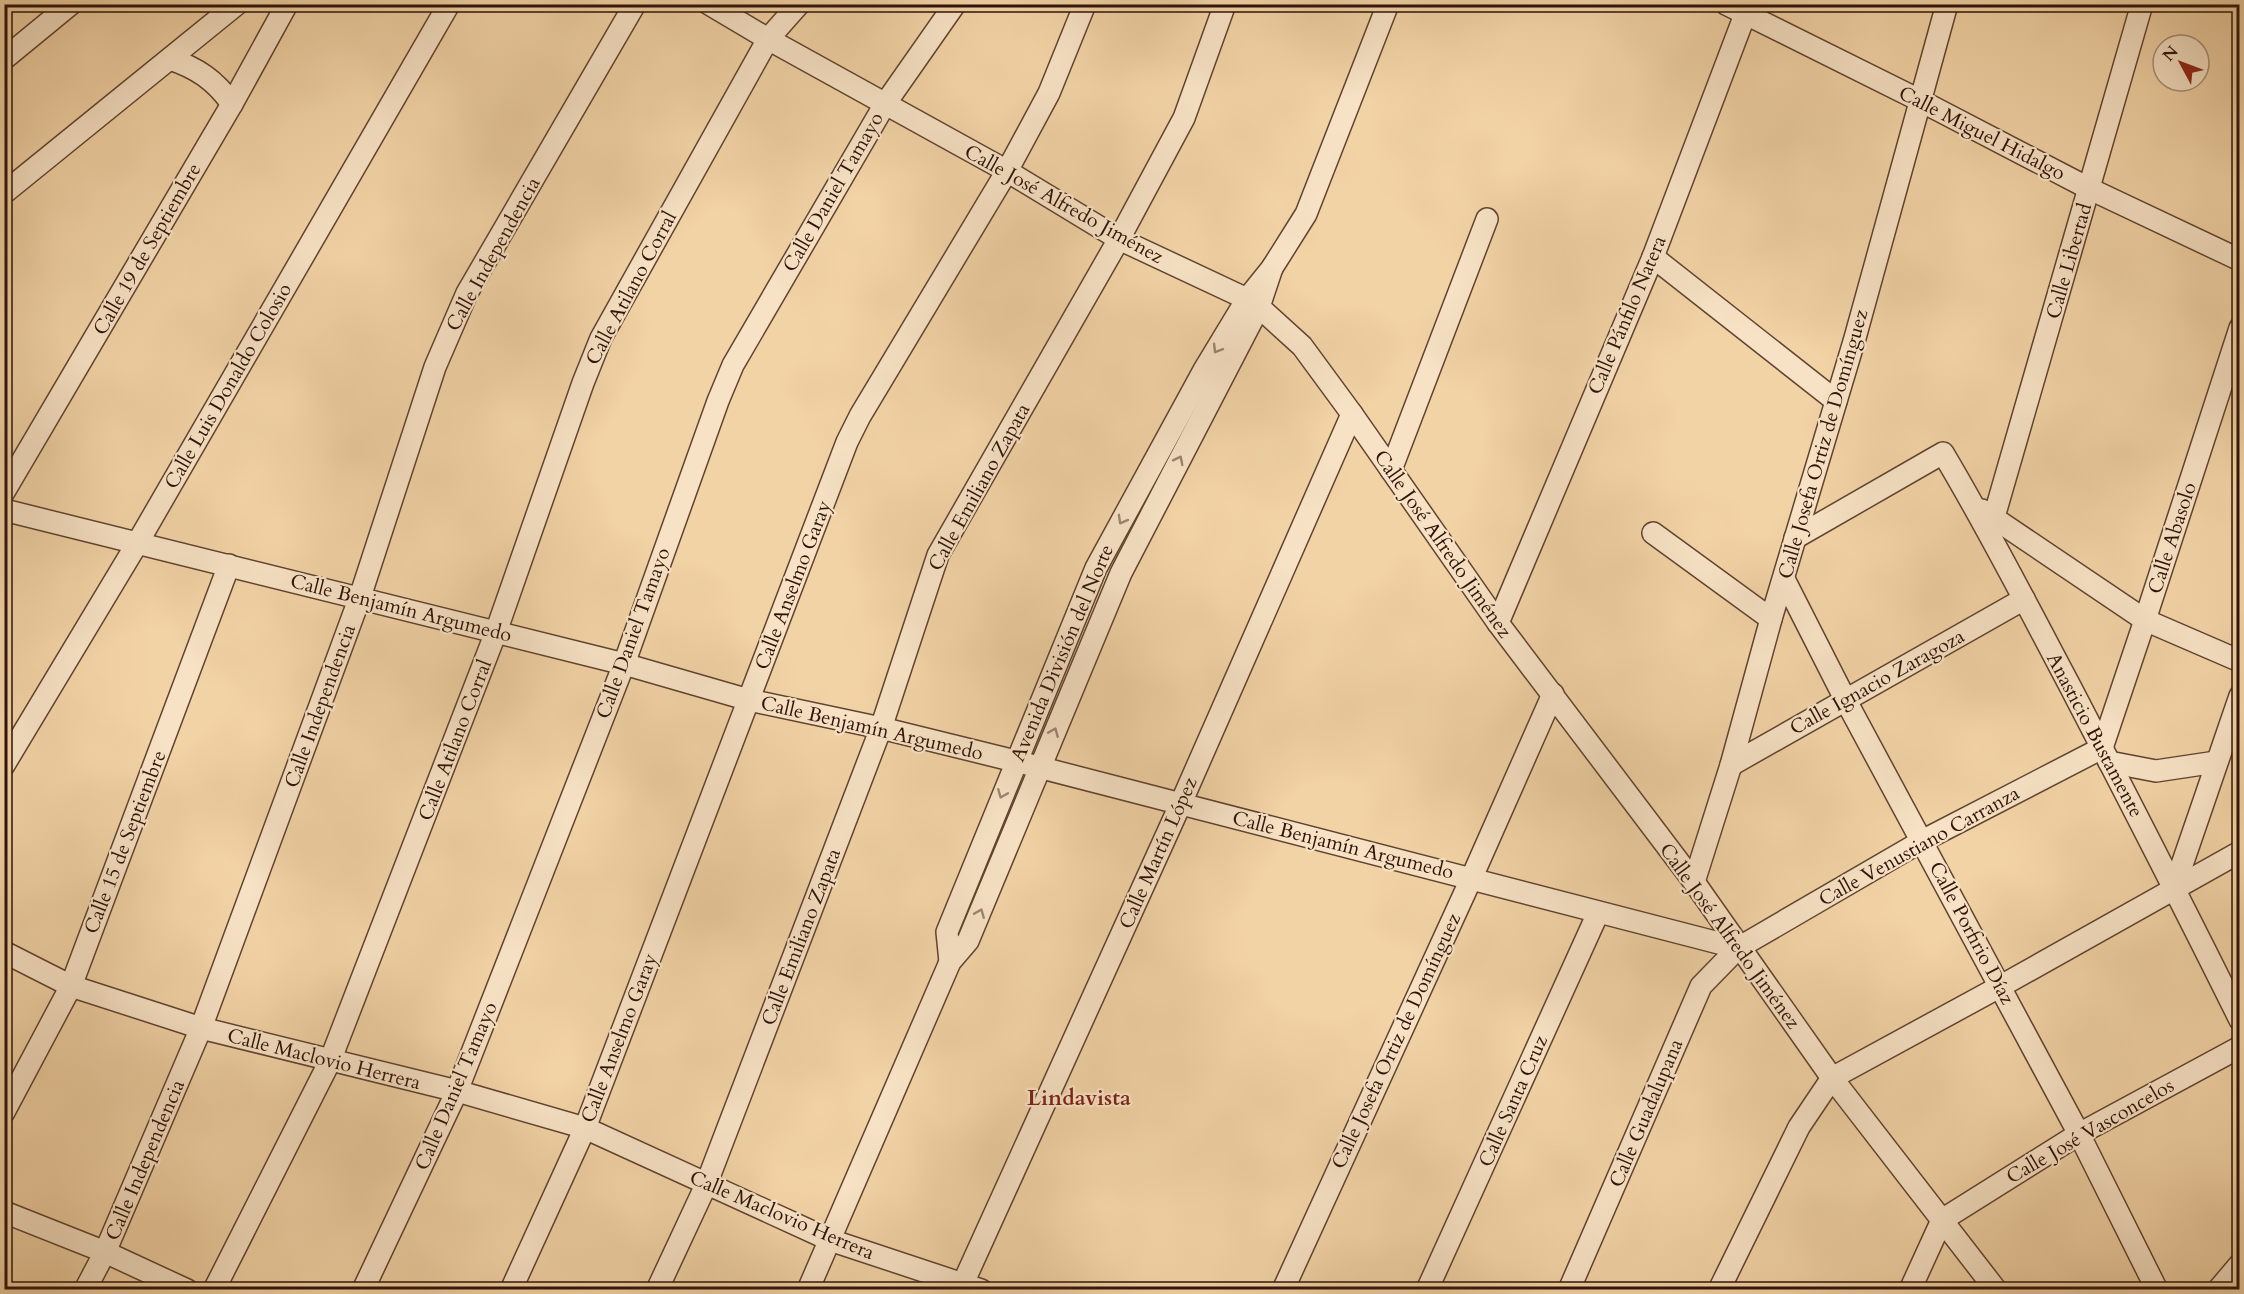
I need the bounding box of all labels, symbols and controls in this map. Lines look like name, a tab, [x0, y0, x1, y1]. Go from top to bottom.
north arrow	[2151, 33, 2211, 93]
text: N	[2158, 41, 2183, 66]
street label: Calle Miguel Hidalgo	[1894, 79, 2070, 187]
street label: Calle Daniel Tamayo	[776, 107, 890, 277]
street label: Calle José Alfredo Jiménez	[960, 138, 1168, 270]
street label: Calle 19 de Septiembre	[87, 158, 207, 340]
street label: Calle Independencia	[439, 172, 547, 336]
street label: Calle Libertad	[2040, 200, 2098, 322]
street label: Calle Atilano Corral	[579, 206, 683, 370]
street label: Calle Pánfilo Natera	[1581, 231, 1673, 399]
street label: Calle Luis Donaldo Colosio	[158, 278, 298, 494]
street label: Calle Josefa Ortiz de Domínguez	[1772, 306, 1874, 582]
one-way arrow	[1212, 343, 1224, 353]
street label: Calle Emiliano Zapata	[922, 398, 1036, 576]
street label: Calle José Alfredo Jiménez	[1368, 445, 1518, 643]
one-way arrow	[1172, 456, 1183, 466]
street label: Calle Abasolo	[2141, 479, 2203, 597]
street label: Calle Anselmo Garay	[748, 496, 838, 673]
one-way arrow	[1118, 514, 1129, 524]
street label: Avenida División del Norte	[1004, 540, 1120, 766]
street label: Calle Daniel Tamayo	[589, 544, 677, 722]
street label: Calle Benjamín Argumedo	[287, 567, 515, 649]
street label: Calle Independencia	[278, 620, 362, 791]
street label: Calle Ignacio Zaragoza	[1785, 623, 1970, 741]
street label: Anasticio Bustamente	[2040, 648, 2150, 822]
street label: Calle Atilano Corral	[412, 656, 498, 824]
street label: Calle Benjamín Argumedo	[758, 689, 986, 767]
one-way arrow	[1047, 728, 1059, 739]
street label: Calle 15 de Septiembre	[78, 746, 172, 938]
street label: Calle Martín López	[1112, 773, 1204, 933]
street label: Calle Venustiano Carranza	[1814, 779, 2025, 912]
one-way arrow	[997, 788, 1009, 799]
street label: Calle Benjamín Argumedo	[1229, 804, 1457, 886]
street label: Calle José Alfredo Jiménez	[1653, 838, 1807, 1034]
street label: Calle Emiliano Zapata	[755, 844, 847, 1029]
street label: Calle Porfirio Díaz	[1923, 857, 2021, 1009]
one-way arrow	[973, 908, 985, 919]
street label: Calle Josefa Ortiz de Domínguez	[1325, 909, 1467, 1173]
street label: Calle Anselmo Garay	[574, 949, 664, 1126]
street label: Calle Daniel Tamayo	[408, 998, 504, 1174]
street label: Calle Maclovio Herrera	[224, 1022, 424, 1096]
street label: Calle Santa Cruz	[1472, 1031, 1554, 1171]
street label: Calle Guadalupana	[1603, 1034, 1690, 1191]
street label: Calle José Vasconcelos	[2001, 1072, 2179, 1190]
street label: Calle Independencia	[99, 1075, 191, 1244]
district label: Lindavista	[1027, 1083, 1131, 1113]
street label: Calle Maclovio Herrera	[685, 1164, 879, 1266]

